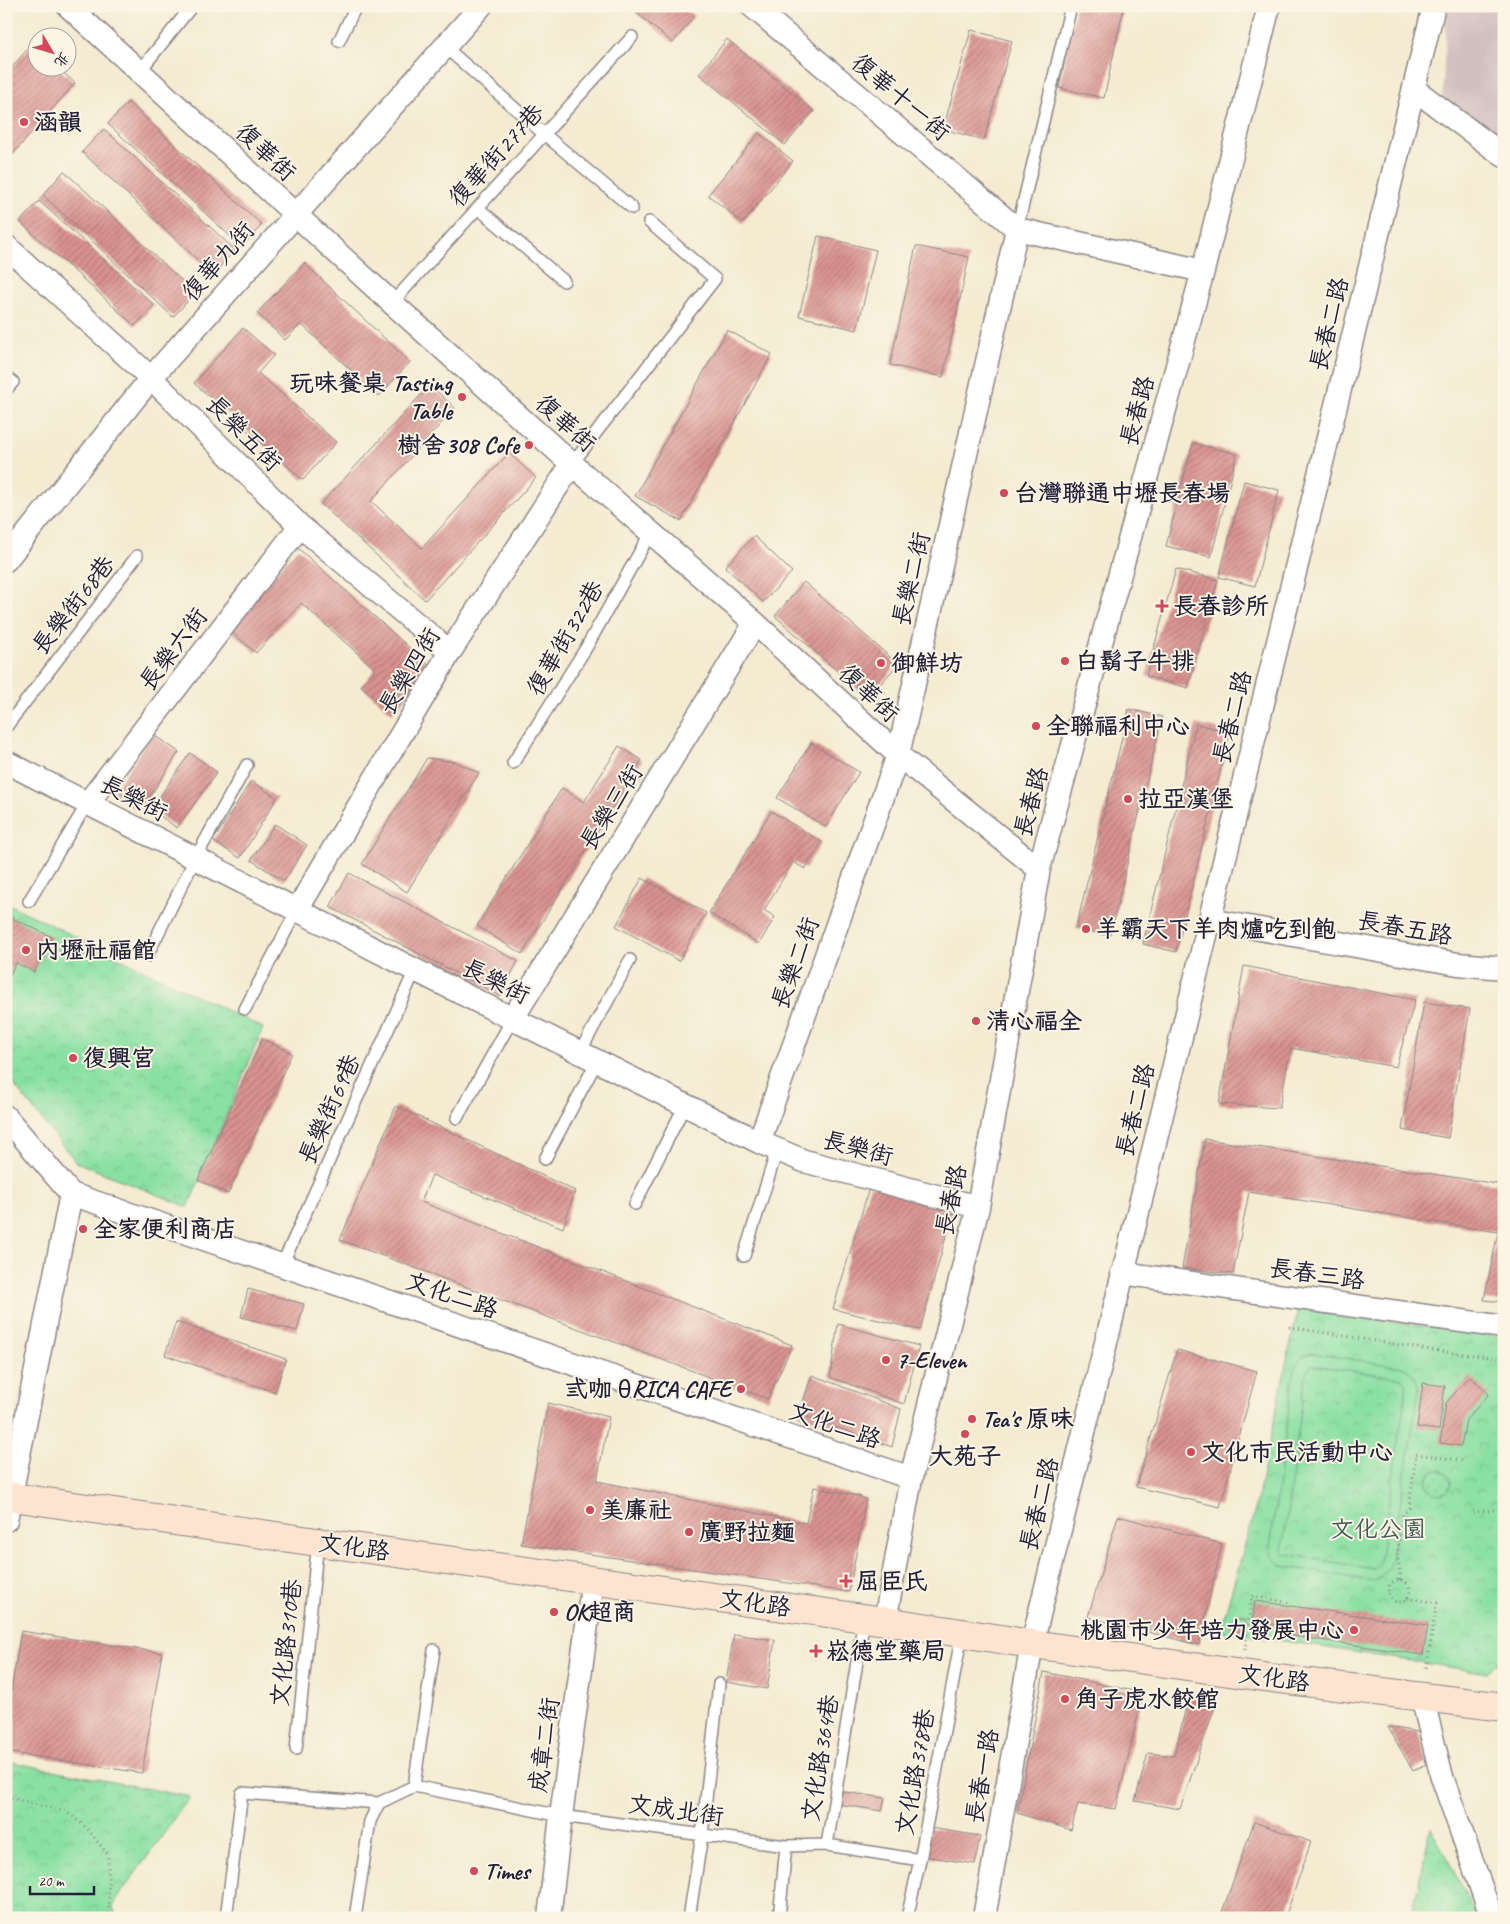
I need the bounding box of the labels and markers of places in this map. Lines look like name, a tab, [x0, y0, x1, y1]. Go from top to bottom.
place label: 涵韻	[34, 107, 82, 137]
marker: 涵韻	[18, 116, 30, 128]
place label: 玩味餐桌 Tasting Table	[290, 368, 454, 426]
marker: 玩味餐桌 Tasting Table	[456, 391, 468, 403]
place label: 樹舍308 Cofe	[397, 430, 521, 460]
marker: 樹舍308 Cofe	[523, 439, 535, 451]
place label: 台灣聯通中壢長春場	[1014, 478, 1230, 508]
marker: 台灣聯通中壢長春場	[998, 487, 1010, 499]
place label: 長春診所	[1173, 591, 1269, 621]
marker: 長春診所	[1155, 599, 1169, 613]
place label: 白鬍子牛排	[1075, 646, 1195, 676]
place label: 御鮮坊	[891, 648, 963, 678]
marker: 白鬍子牛排	[1059, 655, 1071, 667]
marker: 御鮮坊	[875, 657, 887, 669]
place label: 全聯福利中心	[1046, 711, 1190, 741]
marker: 全聯福利中心	[1030, 720, 1042, 732]
place label: 拉亞漢堡	[1138, 784, 1234, 814]
marker: 拉亞漢堡	[1122, 793, 1134, 805]
place label: 羊霸天下羊肉爐吃到飽	[1096, 914, 1336, 944]
marker: 羊霸天下羊肉爐吃到飽	[1080, 923, 1092, 935]
place label: 內壢社福館	[36, 935, 156, 965]
marker: 內壢社福館	[20, 944, 32, 956]
place label: 清心福全	[986, 1006, 1082, 1036]
marker: 清心福全	[970, 1015, 982, 1027]
place label: 復興宮	[83, 1043, 155, 1073]
marker: 復興宮	[67, 1052, 79, 1064]
place label: 全家便利商店	[93, 1214, 237, 1244]
marker: 全家便利商店	[77, 1223, 89, 1235]
place label: 7-Eleven	[896, 1345, 969, 1375]
marker: 7-Eleven	[880, 1354, 892, 1366]
place label: 弎咖 θRICA CAFE	[564, 1374, 734, 1404]
marker: 弎咖 θRICA CAFE	[735, 1383, 747, 1395]
place label: Tea's 原味	[982, 1404, 1074, 1434]
marker: Tea's 原味	[966, 1413, 978, 1425]
marker: 大苑子	[959, 1428, 971, 1440]
place label: 文化市民活動中心	[1201, 1437, 1393, 1467]
place label: 大苑子	[929, 1441, 1001, 1471]
marker: 文化市民活動中心	[1185, 1446, 1197, 1458]
place label: 美廉社	[600, 1495, 672, 1525]
marker: 美廉社	[584, 1504, 596, 1516]
place label: 廣野拉麵	[699, 1517, 795, 1547]
marker: 廣野拉麵	[683, 1526, 695, 1538]
place label: 屈臣氏	[856, 1566, 928, 1596]
marker: 屈臣氏	[840, 1575, 852, 1587]
place label: OK超商	[564, 1597, 636, 1627]
marker: OK超商	[548, 1606, 560, 1618]
place label: 桃園市少年培力發展中心	[1080, 1615, 1344, 1645]
marker: 桃園市少年培力發展中心	[1348, 1624, 1360, 1636]
place label: 崧德堂藥局	[826, 1636, 946, 1666]
marker: 崧德堂藥局	[810, 1645, 822, 1657]
place label: 角子虎水餃館	[1075, 1684, 1219, 1714]
marker: 角子虎水餃館	[1059, 1693, 1071, 1705]
place label: Times	[484, 1856, 532, 1886]
marker: Times	[468, 1865, 480, 1877]

